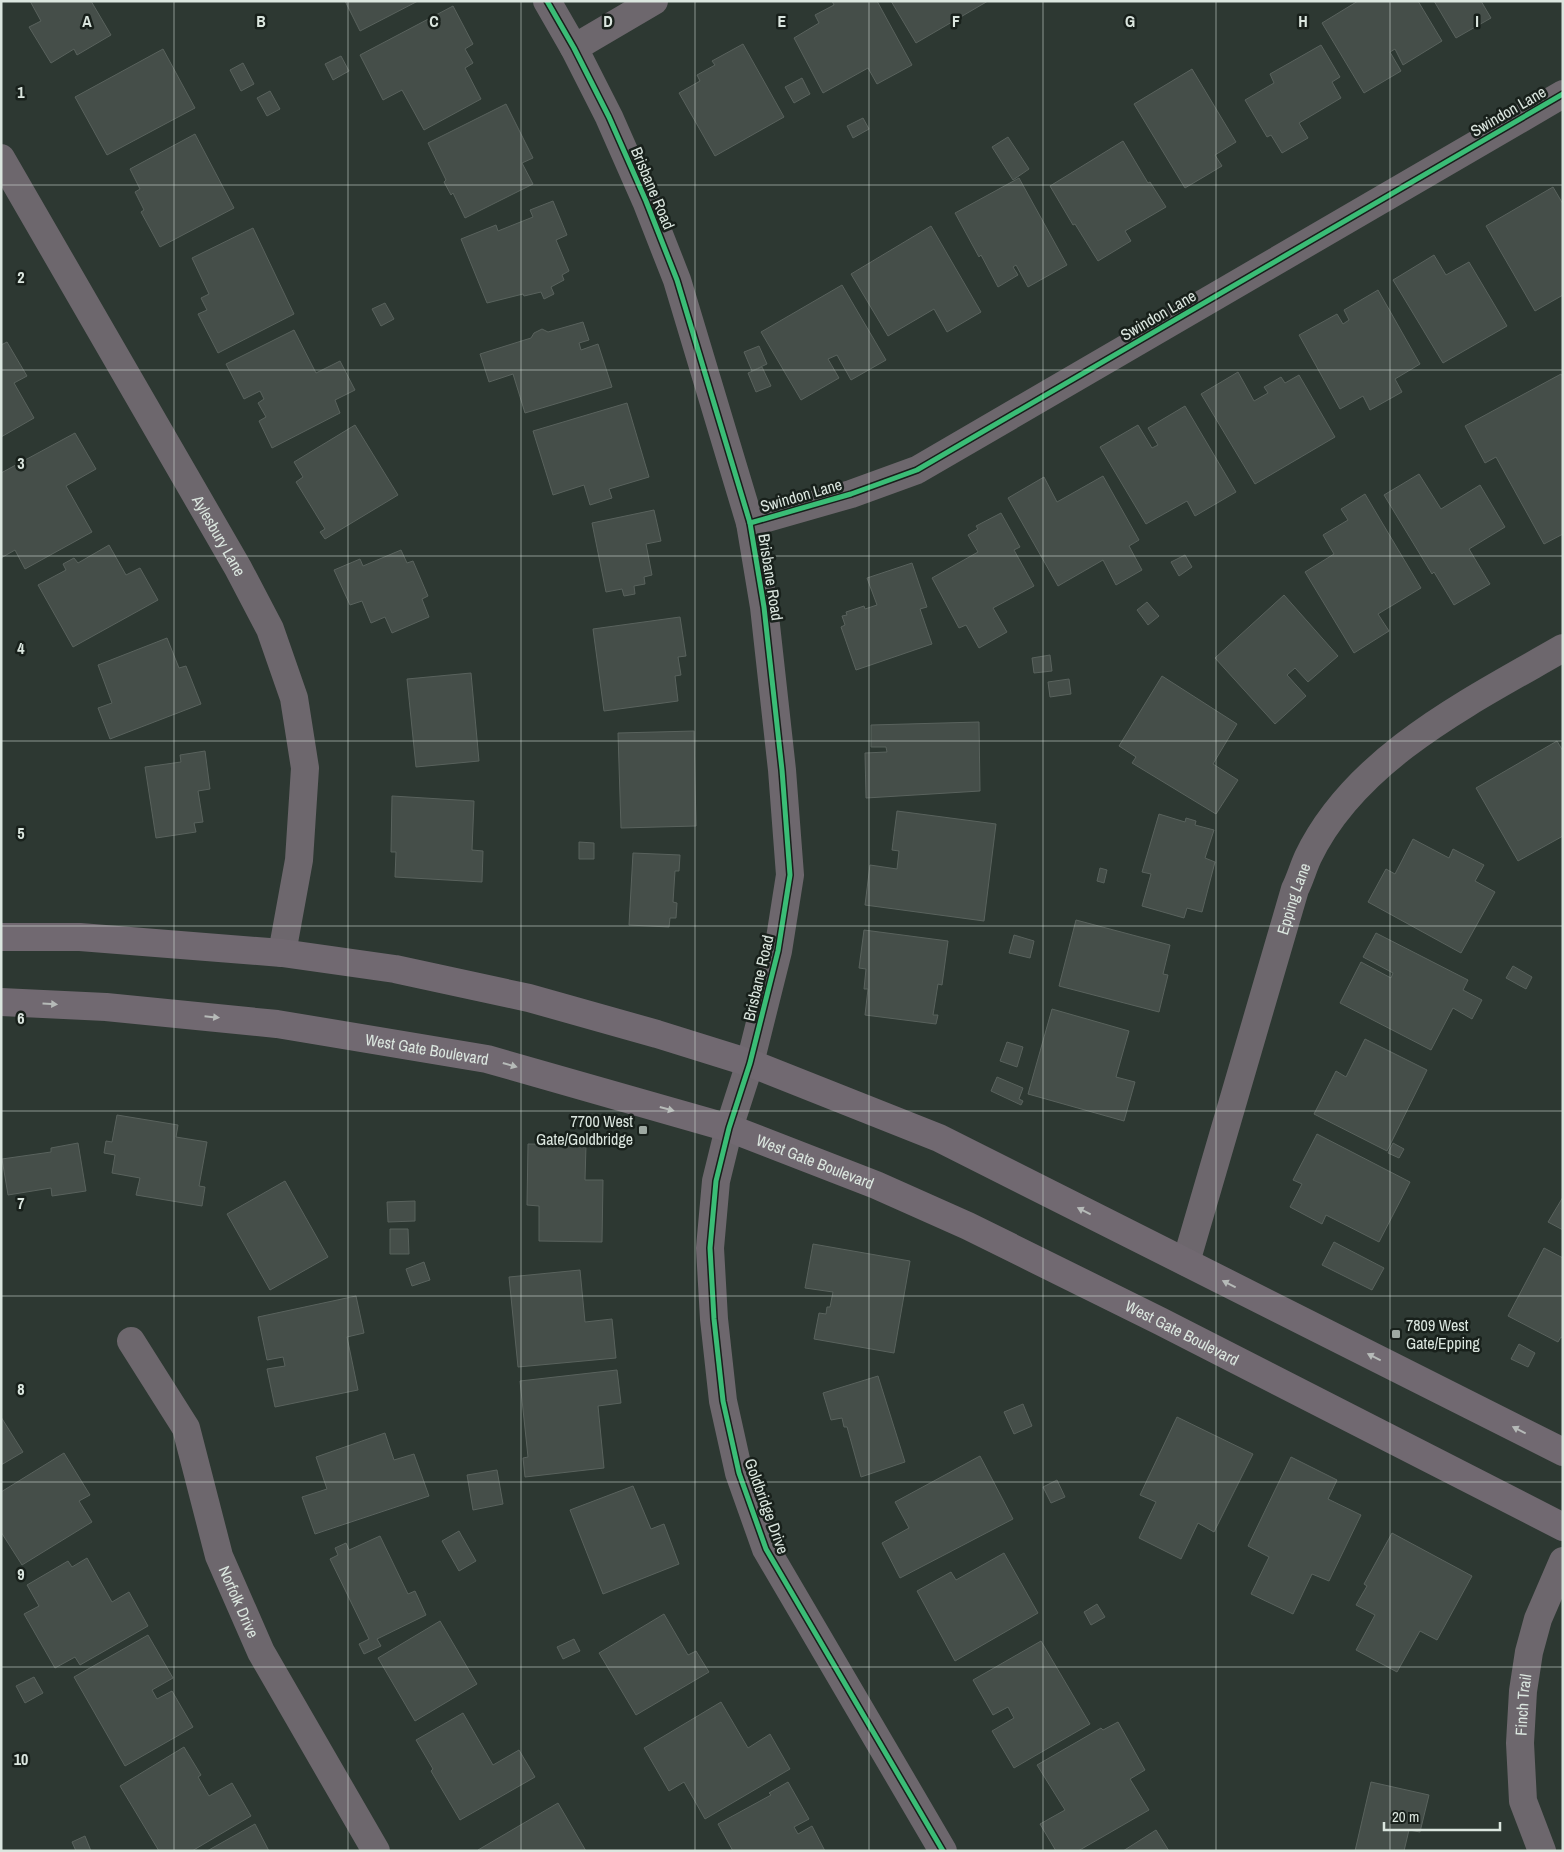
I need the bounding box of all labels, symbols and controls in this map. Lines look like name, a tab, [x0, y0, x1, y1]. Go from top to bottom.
text: A	[82, 10, 92, 32]
text: B	[256, 10, 266, 32]
text: C	[429, 10, 439, 32]
text: D	[603, 10, 613, 32]
text: E	[778, 10, 787, 32]
text: F	[952, 10, 960, 32]
text: G	[1125, 10, 1135, 32]
text: H	[1298, 10, 1308, 32]
text: I	[1475, 10, 1479, 32]
text: 1	[17, 81, 25, 103]
street label: Swindon Lane	[1466, 81, 1550, 141]
street label: Brisbane Road	[626, 143, 680, 233]
text: 2	[17, 266, 25, 288]
street label: Swindon Lane	[1116, 285, 1200, 345]
text: 3	[17, 452, 25, 474]
street label: Swindon Lane	[758, 473, 844, 517]
street label: Aylesbury Lane	[187, 490, 251, 580]
street label: Brisbane Road	[753, 532, 789, 622]
text: 4	[17, 637, 25, 659]
text: 5	[17, 822, 25, 844]
street label: Epping Lane	[1271, 860, 1316, 937]
street label: Brisbane Road	[737, 933, 779, 1023]
one-way arrow	[42, 1000, 58, 1008]
text: 6	[17, 1007, 25, 1029]
one-way arrow	[204, 1013, 220, 1021]
street label: West Gate Boulevard	[364, 1028, 490, 1070]
one-way arrow	[503, 1062, 518, 1070]
one-way arrow	[659, 1106, 674, 1114]
place label: 7700 West Gate/Goldbridge	[536, 1110, 633, 1150]
marker: 7700 West Gate/Goldbridge	[637, 1124, 649, 1136]
street label: West Gate Boulevard	[753, 1129, 877, 1194]
text: 7	[17, 1192, 25, 1214]
one-way arrow	[1077, 1207, 1091, 1215]
one-way arrow	[1222, 1280, 1236, 1288]
street label: West Gate Boulevard	[1122, 1295, 1243, 1370]
place label: 7809 West Gate/Epping	[1406, 1314, 1480, 1354]
marker: 7809 West Gate/Epping	[1390, 1328, 1402, 1340]
one-way arrow	[1367, 1353, 1381, 1361]
text: 8	[17, 1378, 25, 1400]
one-way arrow	[1512, 1426, 1526, 1434]
street label: Goldbridge Drive	[740, 1455, 794, 1557]
street label: Norfolk Drive	[214, 1562, 264, 1641]
text: 9	[17, 1563, 25, 1585]
street label: Finch Trail	[1509, 1672, 1537, 1736]
text: 10	[14, 1748, 28, 1770]
scale bar	[1384, 1800, 1500, 1832]
text: 20 m	[1392, 1806, 1419, 1827]

